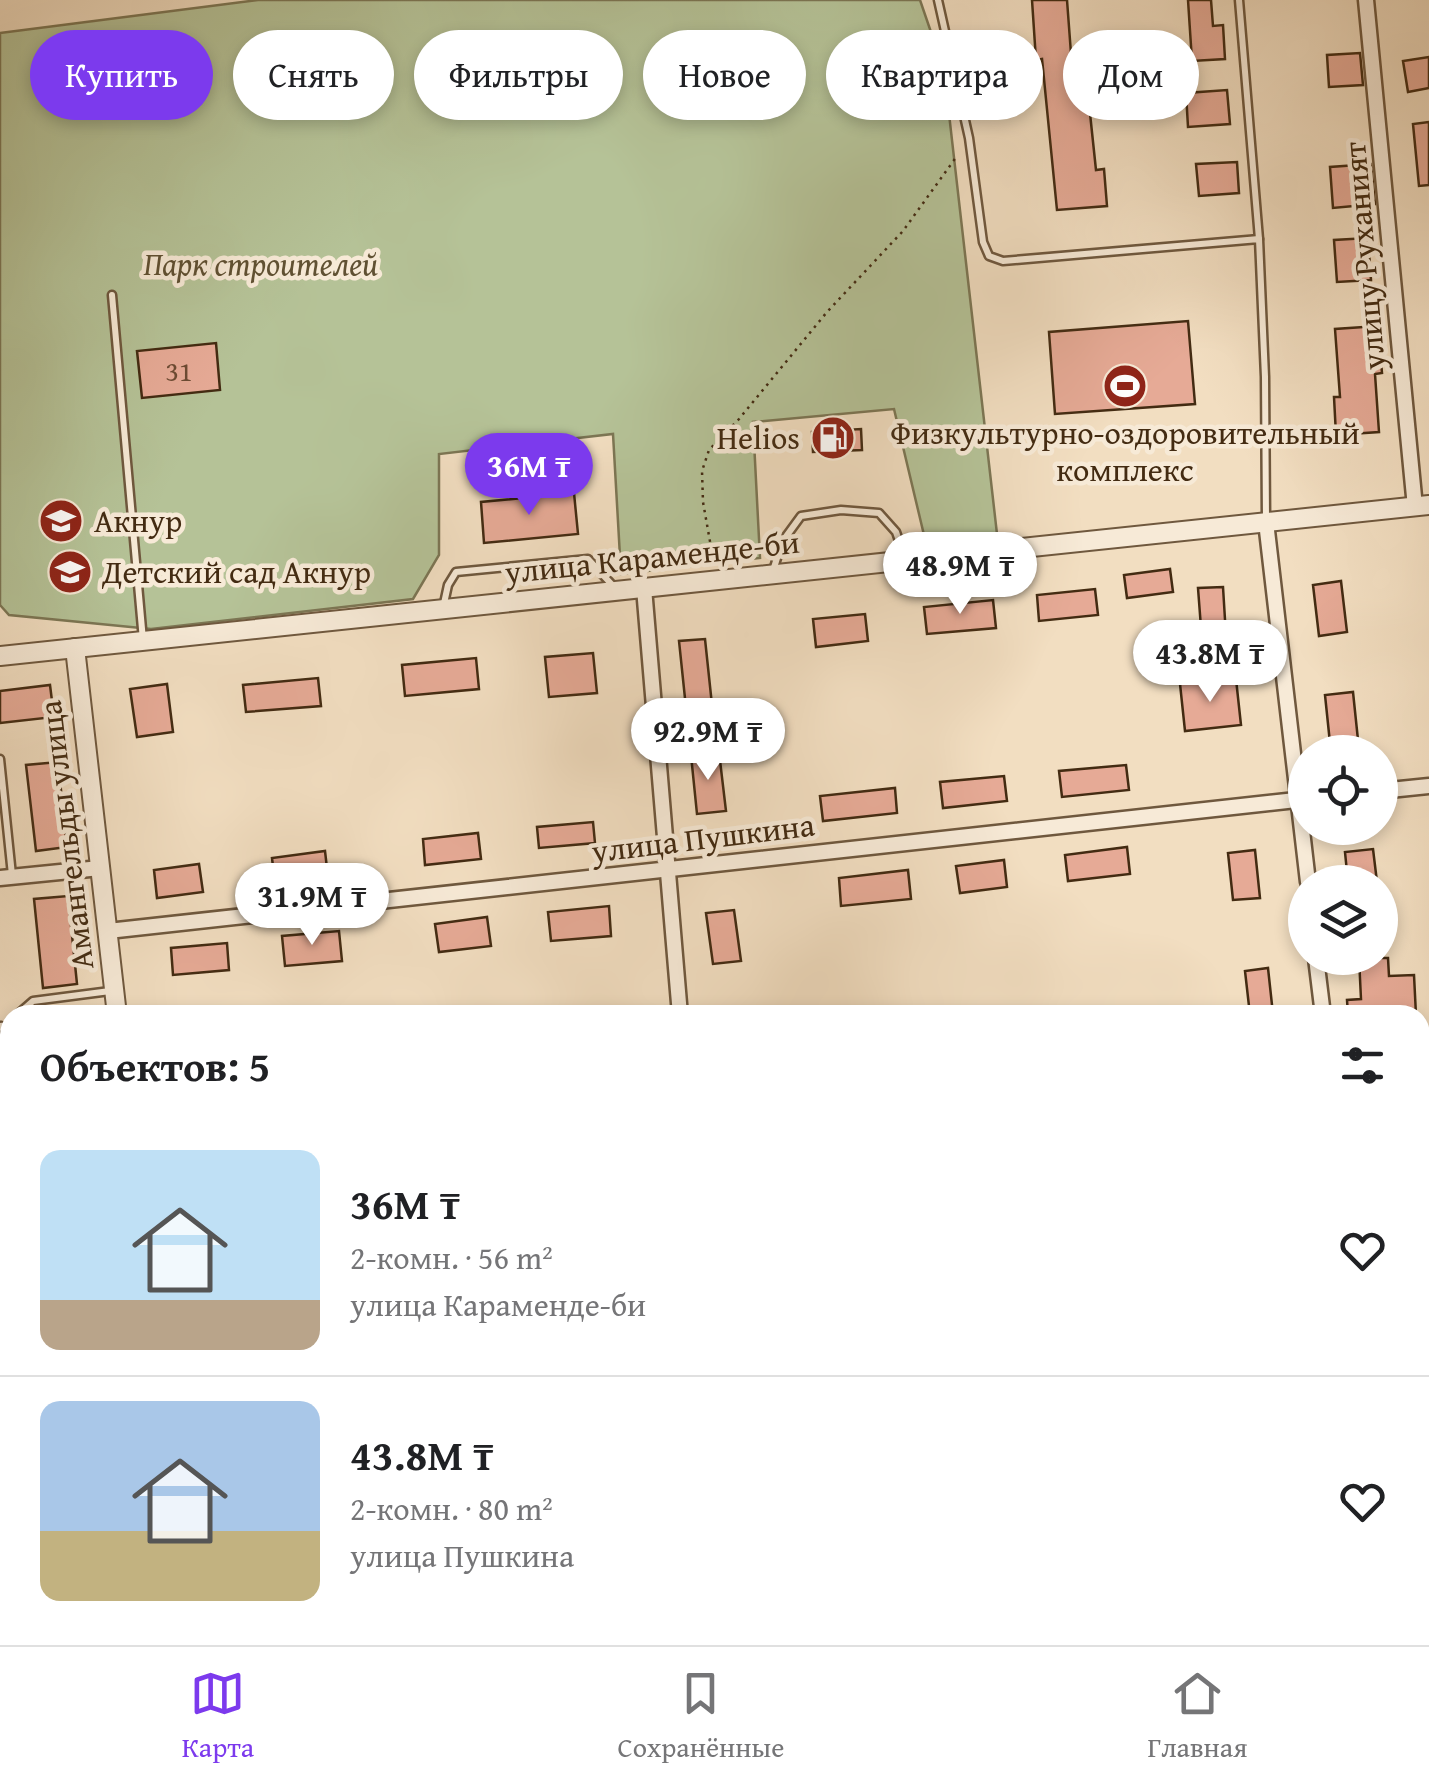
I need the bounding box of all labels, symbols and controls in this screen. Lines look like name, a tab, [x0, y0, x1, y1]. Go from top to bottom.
chip: Купить	[30, 30, 213, 120]
chip: Снять	[233, 30, 394, 120]
chip: Фильтры	[414, 30, 623, 120]
chip: Новое	[643, 30, 806, 120]
chip: Квартира	[826, 30, 1043, 120]
chip: Дом	[1063, 30, 1199, 120]
street label: улицу Руханият	[1330, 140, 1397, 373]
park label: Парк строителей	[144, 240, 378, 287]
house number: 31	[166, 350, 192, 391]
sports icon: Физкультурно-оздоровительный комплекс	[1102, 363, 1148, 409]
place label: Физкультурно-оздоровительный комплекс	[890, 409, 1360, 493]
place label: Helios	[717, 414, 800, 461]
fuel station icon: Helios	[810, 415, 856, 461]
pin: 36M ₸	[459, 433, 599, 518]
text: 36M ₸	[487, 442, 571, 489]
place label: Акнур	[94, 497, 182, 544]
school or university icon: Акнур	[38, 498, 84, 544]
street label: улица Караменде-би	[501, 518, 802, 595]
pin: 48.9M ₸	[868, 532, 1052, 617]
text: 48.9M ₸	[905, 541, 1015, 588]
place label: Детский сад Акнур	[101, 548, 371, 595]
school or university icon: Детский сад Акнур	[47, 549, 93, 595]
pin: 43.8M ₸	[1118, 620, 1302, 705]
text: 43.8M ₸	[1155, 629, 1265, 676]
street label: Амангельды улица	[26, 697, 105, 972]
pin: 92.9M ₸	[616, 698, 800, 783]
text: 92.9M ₸	[653, 707, 763, 754]
map controls	[1288, 735, 1398, 975]
button: locate	[1288, 735, 1398, 845]
street label: улица Пушкина	[588, 800, 818, 875]
pin: 31.9M ₸	[220, 863, 404, 948]
button: layers	[1288, 865, 1398, 975]
text: 31.9M ₸	[257, 872, 367, 919]
text: Объектов: 5	[40, 1035, 270, 1096]
icon: filters	[1335, 1038, 1390, 1093]
text: 36M ₸	[350, 1173, 461, 1234]
icon: home	[120, 1190, 240, 1310]
icon: heart	[1335, 1223, 1390, 1278]
text: 2-комн. · 56 m²	[350, 1234, 553, 1281]
text: улица Караменде-би	[350, 1281, 646, 1328]
text: 43.8M ₸	[350, 1424, 494, 1485]
icon: home	[120, 1441, 240, 1561]
icon: heart	[1335, 1474, 1390, 1529]
text: 2-комн. · 80 m²	[350, 1485, 553, 1532]
text: улица Пушкина	[350, 1532, 574, 1579]
tab: Карта	[182, 1666, 254, 1767]
tab: Сохранённые	[617, 1666, 784, 1767]
tab: Главная	[1148, 1666, 1247, 1767]

